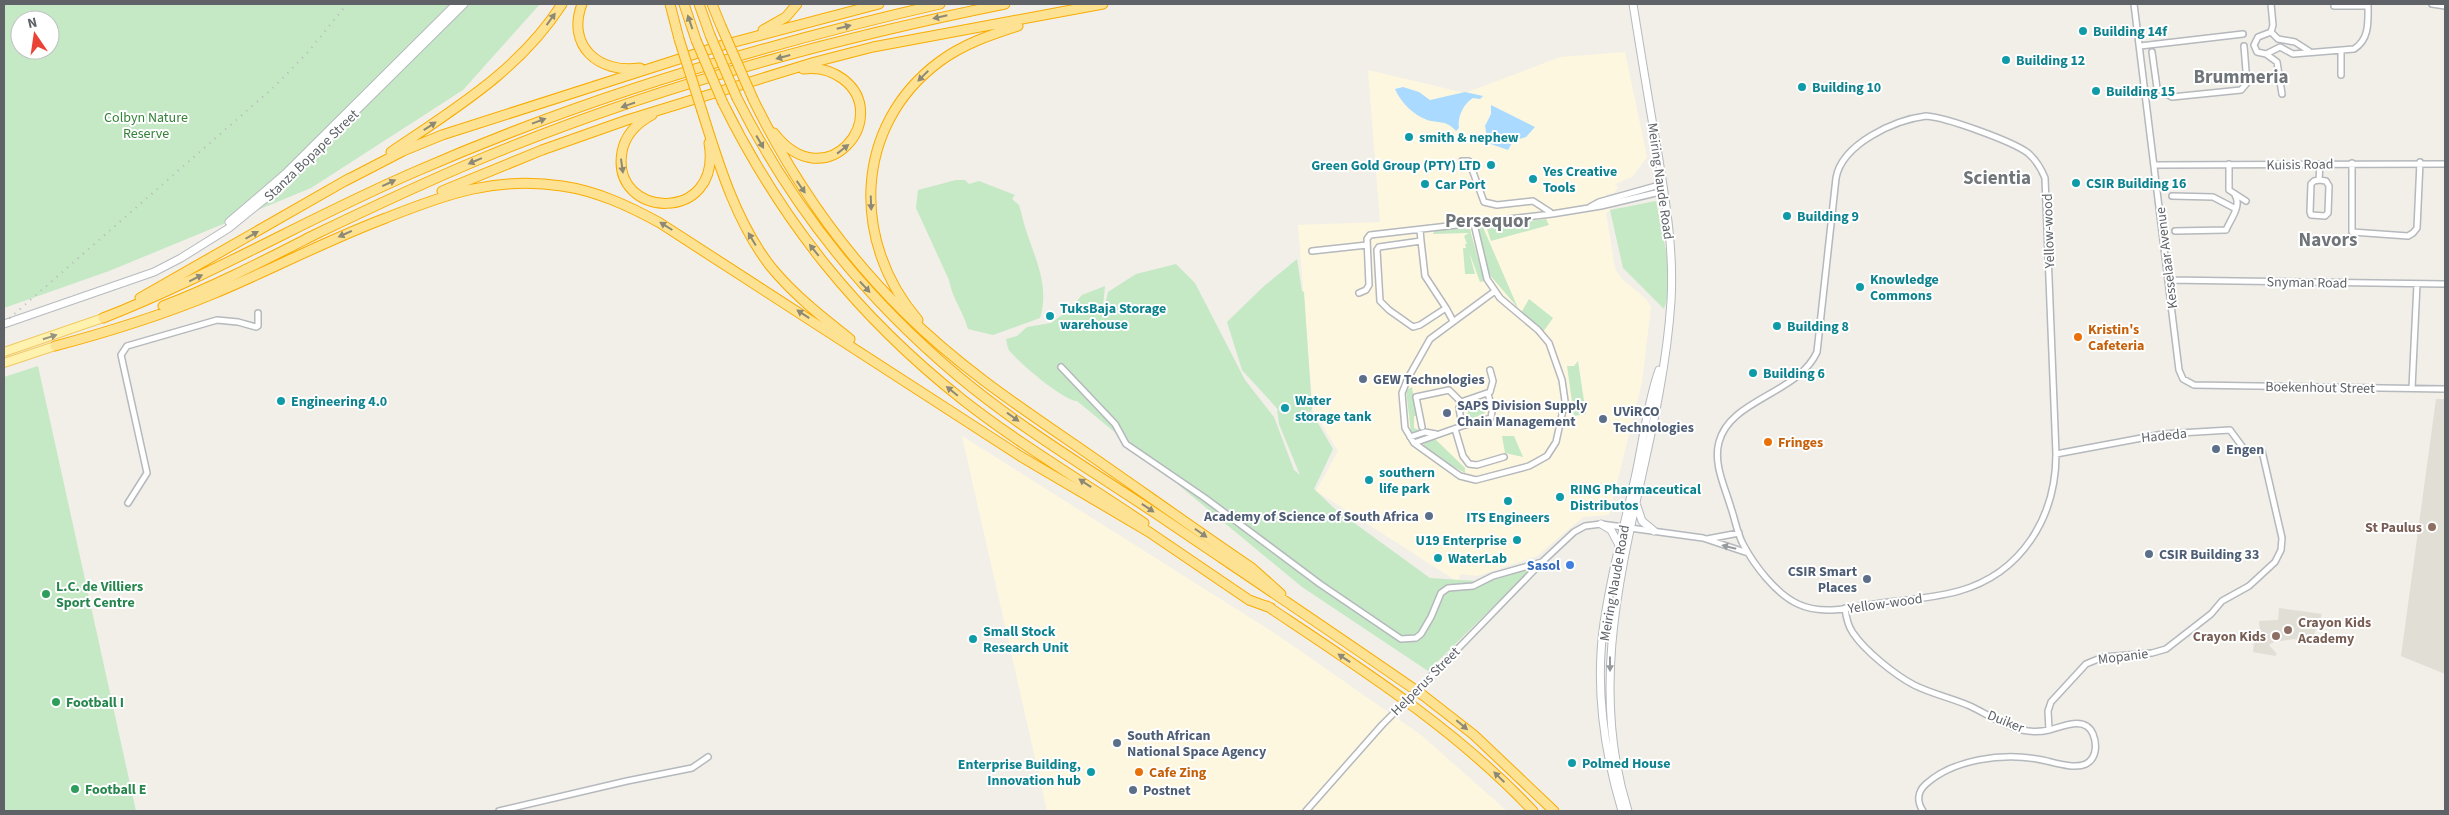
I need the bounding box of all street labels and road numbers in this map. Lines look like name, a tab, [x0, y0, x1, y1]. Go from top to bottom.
street label: Stanza Bopape Street	[260, 105, 364, 206]
street label: Meiring Naude Road	[1642, 121, 1678, 241]
street label: Kuisis Road	[2266, 154, 2334, 176]
street label: Yellow-wood	[2038, 193, 2060, 270]
street label: Kesselaar Avenue	[2151, 206, 2183, 310]
street label: Snyman Road	[2266, 272, 2348, 294]
street label: Boekenhout Street	[2265, 377, 2375, 399]
street label: Hadeda	[2140, 424, 2188, 448]
street label: Meiring Naude Road	[1595, 523, 1635, 643]
street label: Yellow-wood	[1846, 589, 1924, 619]
street label: Helperus Street	[1387, 642, 1465, 721]
street label: Mopanie	[2097, 644, 2149, 670]
street label: Duiker	[1984, 706, 2027, 738]

